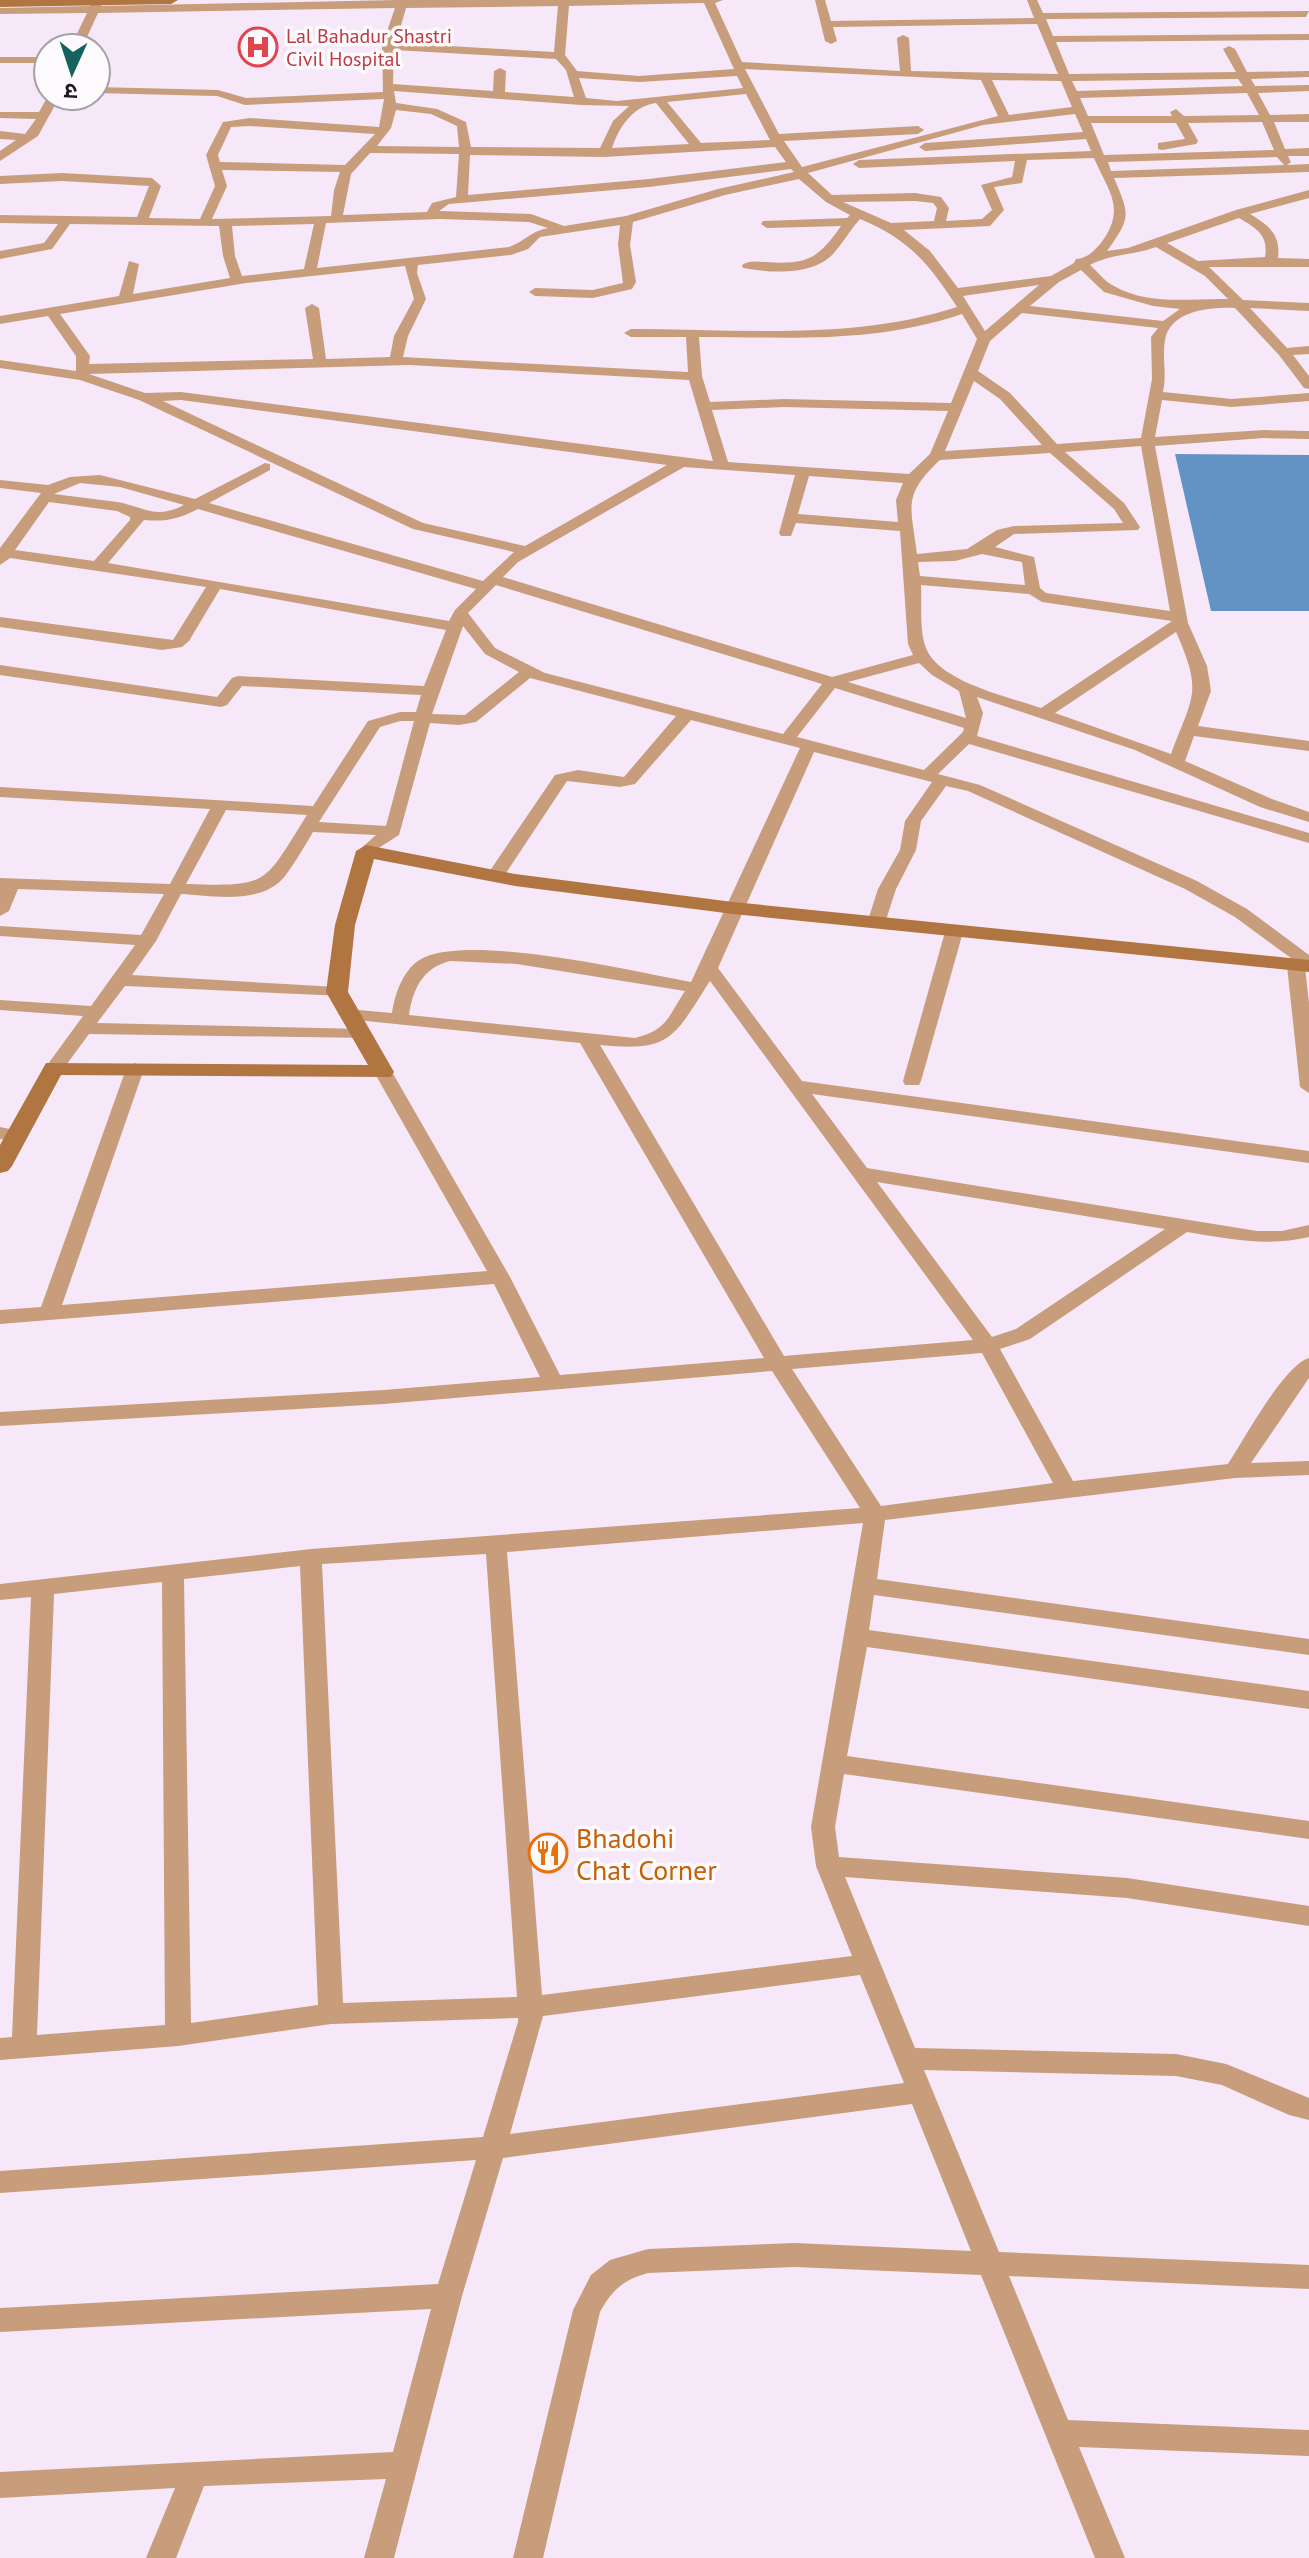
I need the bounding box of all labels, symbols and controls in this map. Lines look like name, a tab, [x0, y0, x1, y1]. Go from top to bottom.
place label: Lal Bahadur Shastri Civil Hospital	[286, 23, 452, 72]
hospital icon: Lal Bahadur Shastri Civil Hospital	[237, 26, 279, 68]
north arrow	[32, 32, 112, 112]
text: उ	[63, 78, 78, 106]
place label: Bhadohi Chat Corner	[576, 1819, 717, 1888]
restaurant icon: Bhadohi Chat Corner	[527, 1832, 569, 1874]

